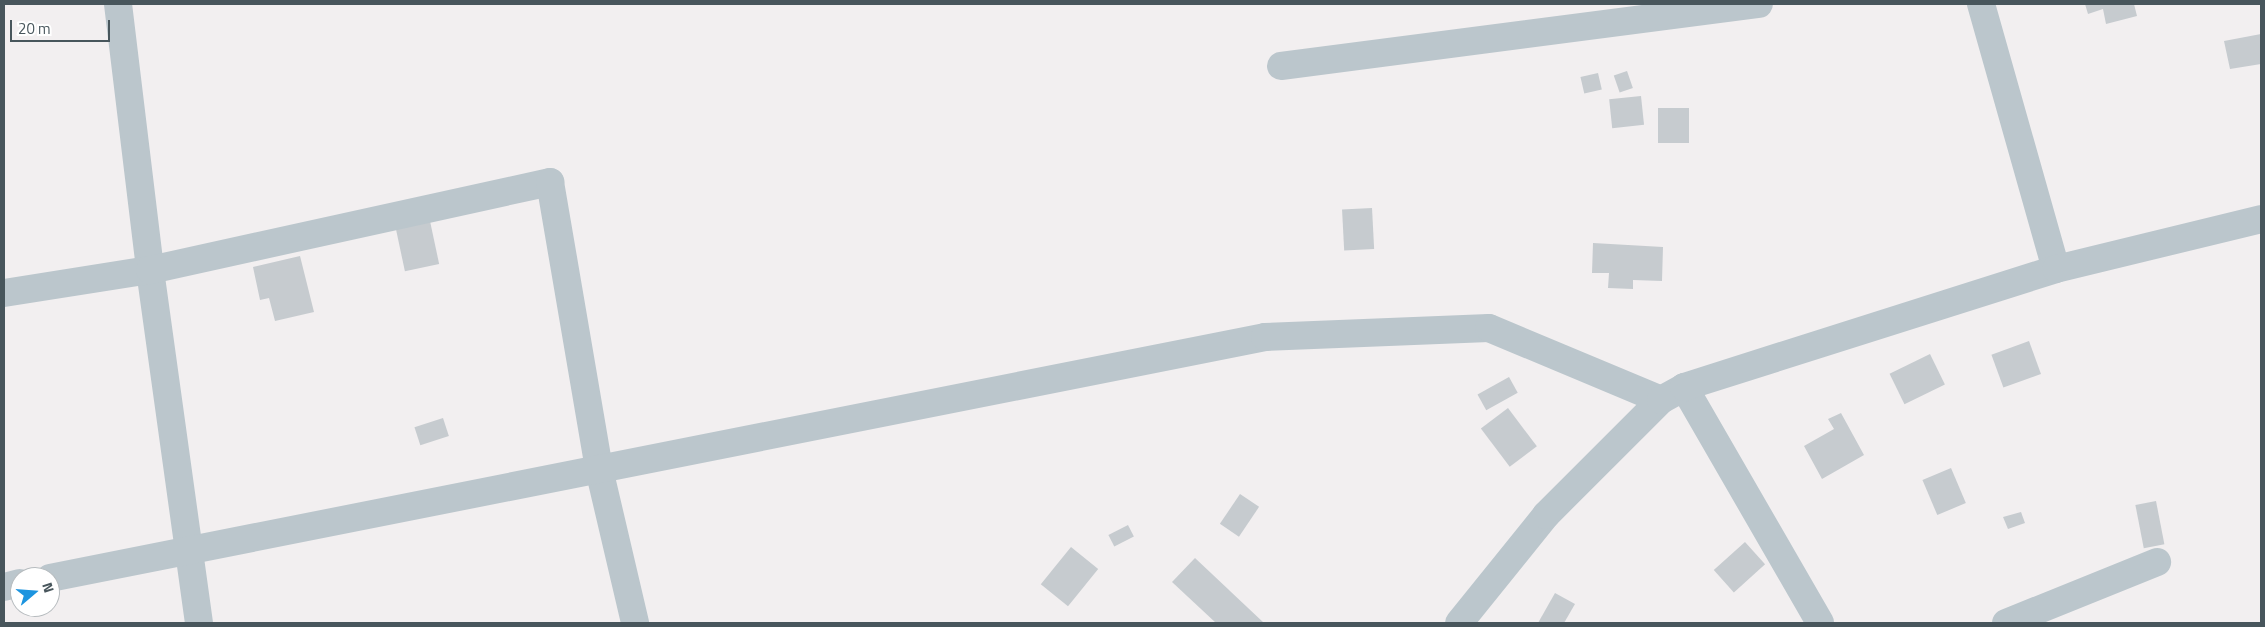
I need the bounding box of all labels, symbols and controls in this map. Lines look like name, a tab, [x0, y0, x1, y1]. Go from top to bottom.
scale bar	[12, 10, 112, 42]
text: 20 m	[18, 17, 51, 40]
north arrow	[10, 567, 60, 617]
text: N	[37, 580, 60, 595]

